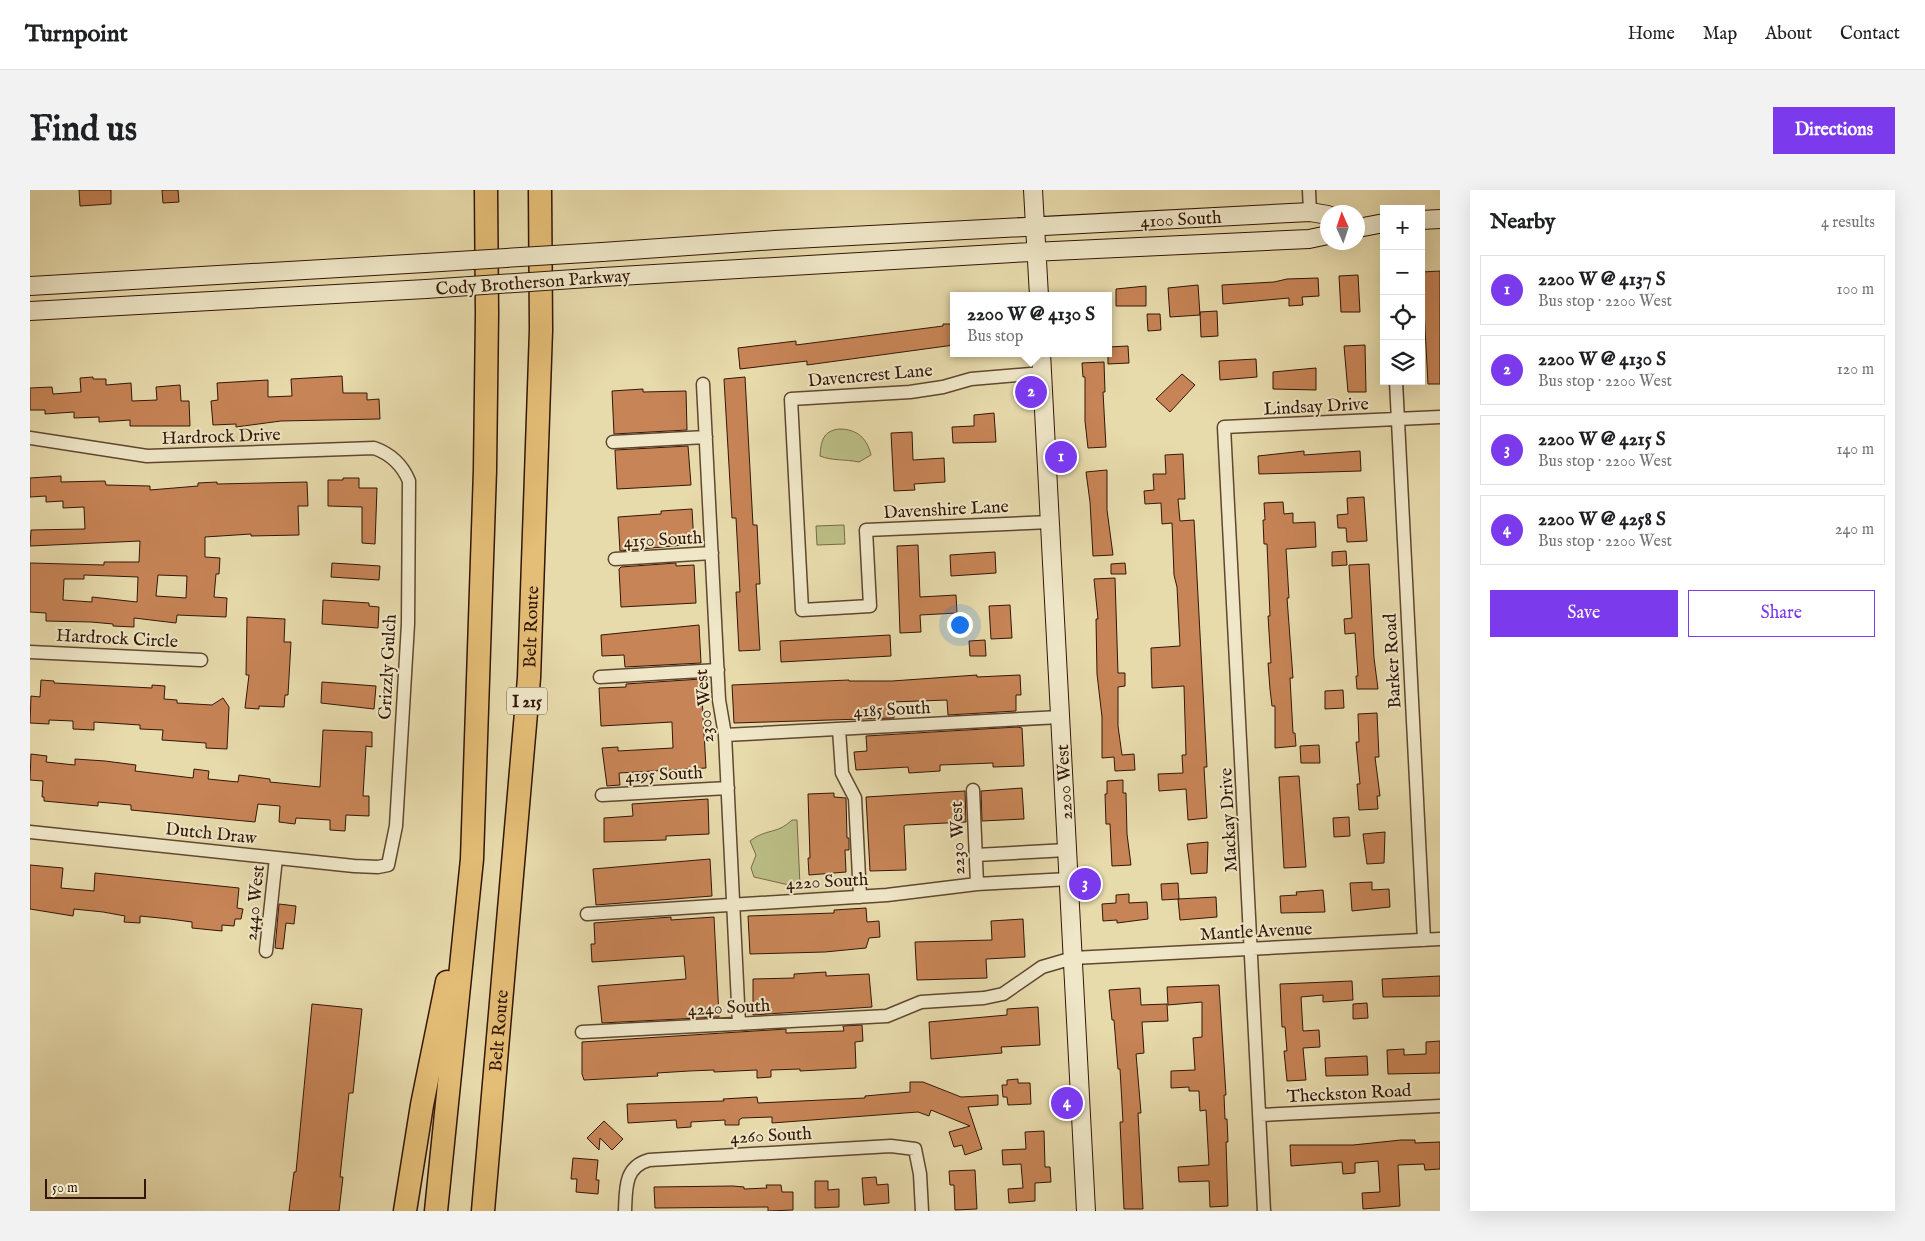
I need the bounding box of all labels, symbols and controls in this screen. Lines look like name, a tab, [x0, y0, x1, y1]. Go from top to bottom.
text: Turnpoint	[25, 19, 128, 50]
text: Home	[1628, 23, 1675, 46]
text: Map	[1703, 23, 1737, 46]
text: About	[1765, 23, 1812, 46]
text: Contact	[1840, 23, 1900, 46]
button: Directions	[1773, 107, 1895, 154]
text: Find us	[30, 108, 137, 153]
north arrow	[1320, 205, 1365, 250]
map controls	[1380, 205, 1425, 385]
button: +	[1380, 205, 1425, 250]
street label: 4100 South	[1140, 207, 1223, 234]
text: Nearby	[1490, 209, 1555, 236]
text: 4 results	[1821, 213, 1875, 233]
button: −	[1380, 250, 1425, 295]
street label: Cody Brotherson Parkway	[435, 265, 632, 302]
text: 2200 W @ 4137 S	[1538, 268, 1666, 292]
text: 1	[1504, 280, 1510, 300]
text: 100 m	[1837, 280, 1874, 300]
popup	[950, 292, 1112, 357]
text: Bus stop · 2200 West	[1538, 292, 1672, 312]
button: locate	[1380, 295, 1425, 340]
text: 2200 W @ 4130 S	[967, 303, 1095, 327]
text: Bus stop	[967, 327, 1023, 347]
button: layers	[1380, 340, 1425, 385]
text: 2200 W @ 4130 S	[1538, 348, 1666, 372]
street label: Davencrest Lane	[807, 360, 934, 393]
text: 2	[1503, 360, 1511, 380]
text: 120 m	[1837, 360, 1874, 380]
text: Bus stop · 2200 West	[1538, 372, 1672, 392]
pin: 2	[1015, 373, 1047, 411]
street label: Lindsay Drive	[1263, 393, 1369, 422]
street label: Hardrock Drive	[161, 424, 281, 451]
text: 2200 W @ 4215 S	[1538, 428, 1665, 452]
pin: 1	[1045, 438, 1077, 476]
text: 3	[1504, 440, 1510, 460]
text: 140 m	[1836, 440, 1874, 460]
text: Bus stop · 2200 West	[1538, 452, 1672, 472]
street label: Davenshire Lane	[883, 496, 1009, 525]
text: 2200 W @ 4258 S	[1538, 508, 1666, 532]
text: 4	[1503, 520, 1511, 540]
text: 240 m	[1835, 520, 1874, 540]
street label: 4150 South	[623, 527, 703, 554]
text: Bus stop · 2200 West	[1538, 532, 1672, 552]
street label: Belt Route	[519, 586, 545, 669]
button: Save	[1490, 590, 1678, 637]
button: Share	[1688, 590, 1875, 637]
your location	[947, 612, 973, 638]
street label: Barker Road	[1380, 612, 1407, 709]
street label: Grizzly Gulch	[374, 613, 403, 720]
street label: Hardrock Circle	[55, 625, 178, 654]
street label: 2300 West	[691, 668, 720, 744]
road number: I 215	[507, 688, 547, 714]
street label: 4185 South	[853, 697, 932, 724]
street label: 2200 West	[1052, 744, 1079, 820]
street label: 4195 South	[625, 762, 704, 789]
street label: Mackay Drive	[1215, 767, 1244, 873]
street label: 2230 West	[946, 801, 971, 875]
street label: Dutch Draw	[164, 818, 259, 851]
street label: 2440 West	[240, 864, 271, 942]
pin: 3	[1069, 865, 1101, 903]
street label: 4220 South	[785, 869, 869, 896]
street label: Mantle Avenue	[1199, 918, 1313, 947]
street label: Belt Route	[485, 989, 515, 1073]
street label: 4240 South	[687, 995, 771, 1022]
street label: Theckston Road	[1286, 1080, 1412, 1109]
pin: 4	[1051, 1084, 1083, 1122]
street label: 4260 South	[730, 1123, 813, 1150]
scale bar	[45, 1176, 146, 1199]
text: 50 m	[52, 1179, 78, 1197]

